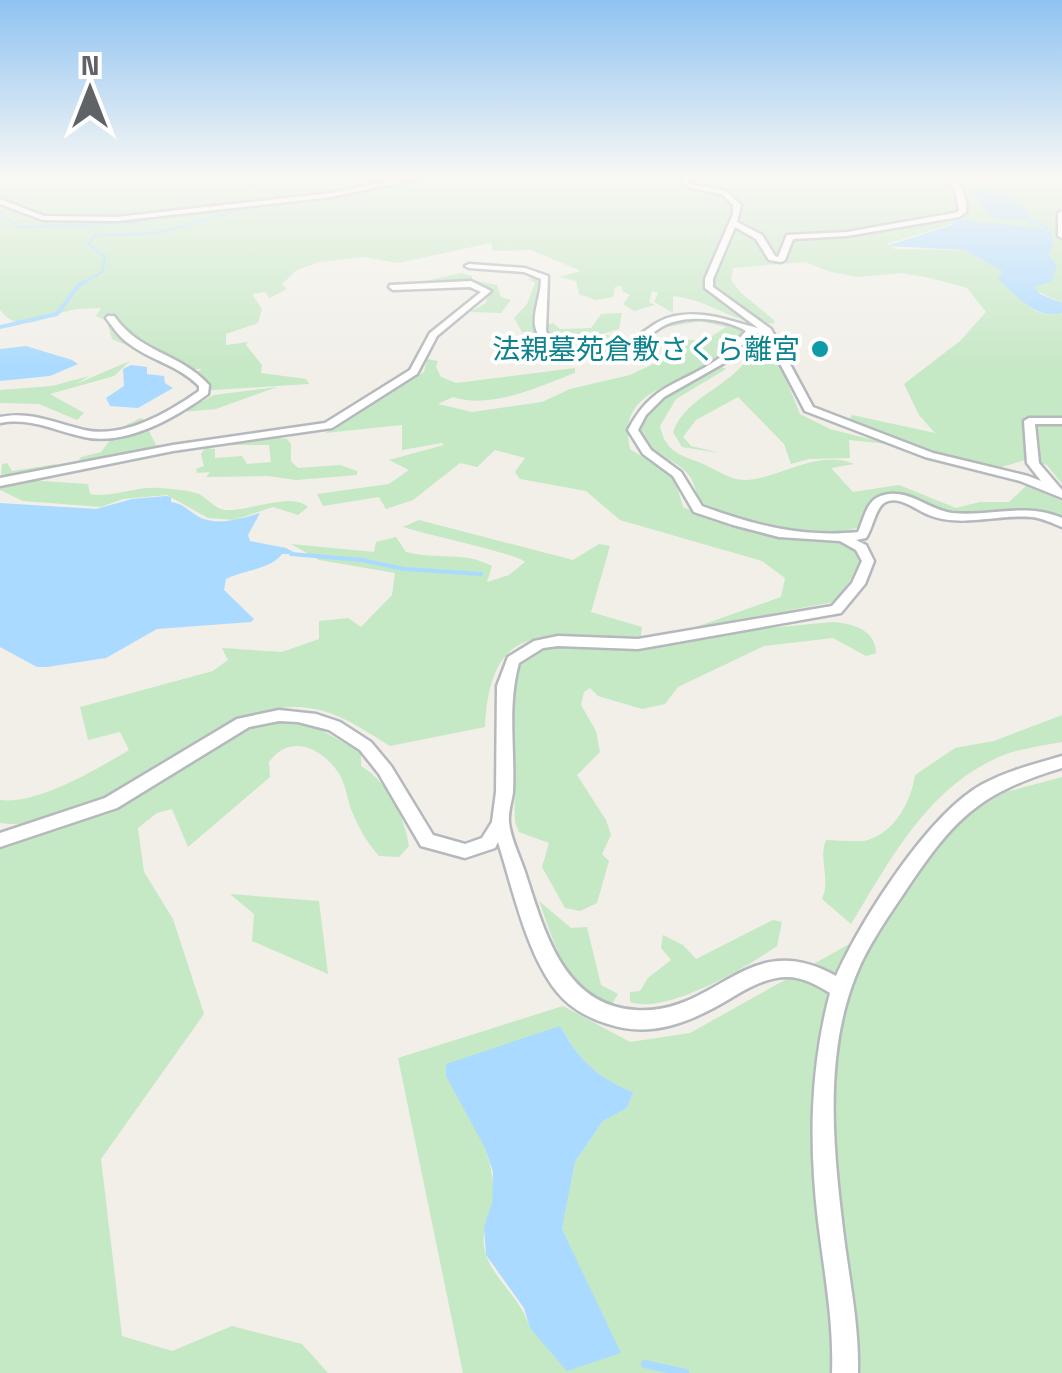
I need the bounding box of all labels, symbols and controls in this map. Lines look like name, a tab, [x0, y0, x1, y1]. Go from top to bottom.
north arrow	[40, 40, 140, 140]
text: N	[81, 47, 99, 83]
place label: 法親墓苑倉敷さくら離宮	[492, 331, 800, 367]
marker: 法親墓苑倉敷さくら離宮	[809, 338, 831, 360]

